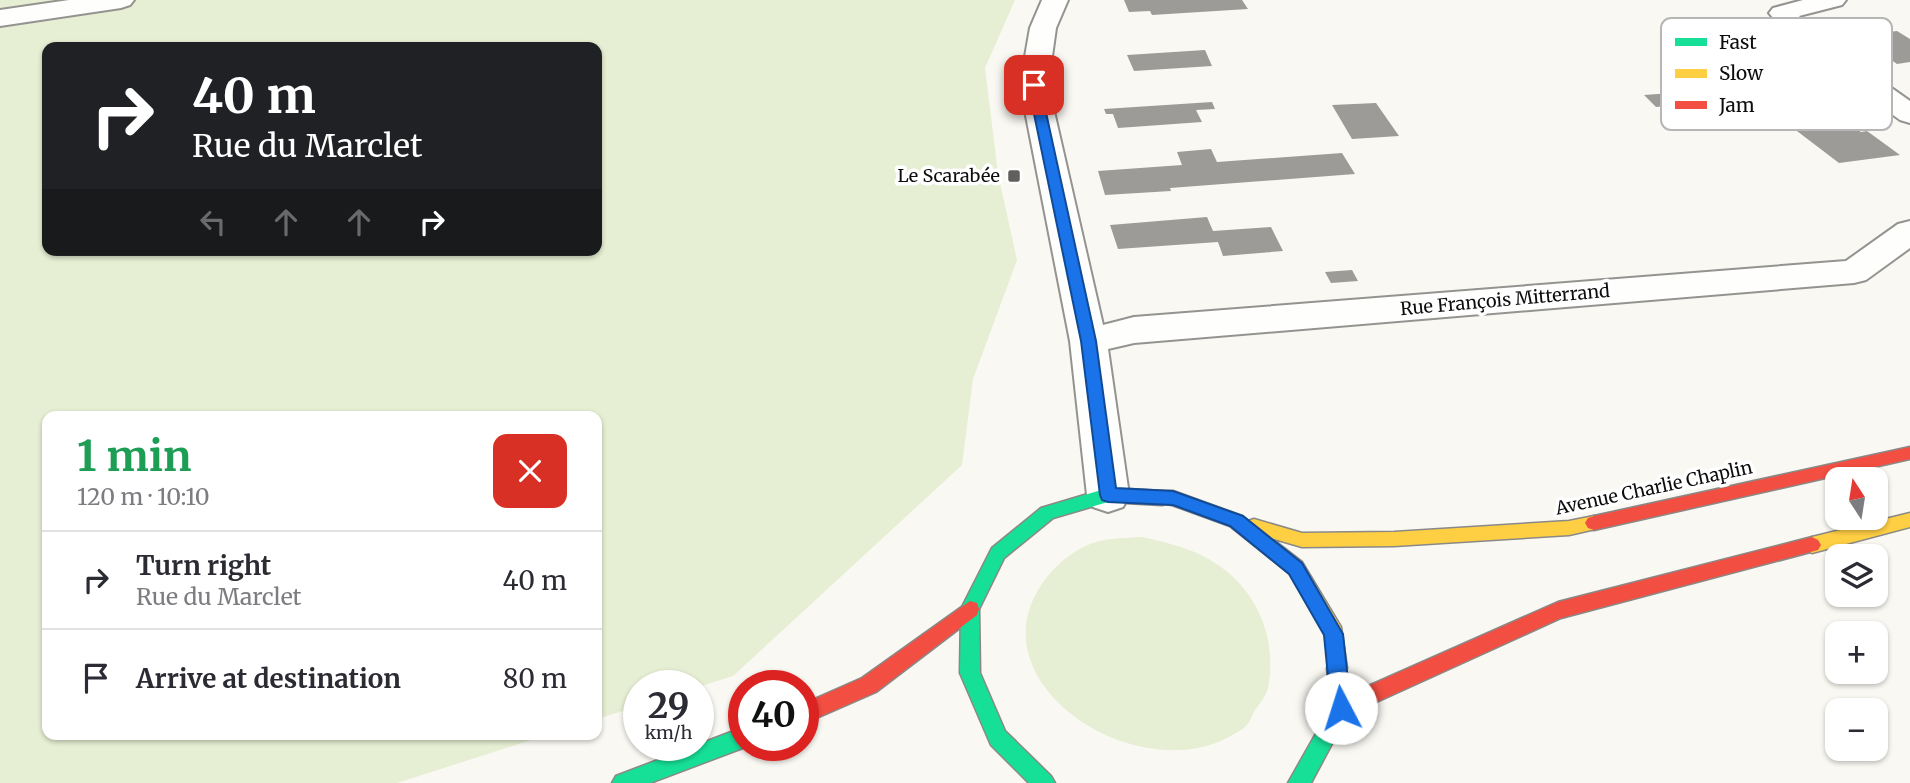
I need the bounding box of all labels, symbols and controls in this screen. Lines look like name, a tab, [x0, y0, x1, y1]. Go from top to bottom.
legend	[1661, 18, 1892, 130]
text: Fast	[1719, 30, 1757, 54]
pin	[1004, 55, 1064, 115]
text: Slow	[1719, 61, 1764, 85]
text: 40 m	[192, 65, 316, 126]
icon: arrive	[1015, 66, 1053, 104]
icon: right	[77, 70, 168, 161]
text: Jam	[1718, 93, 1755, 117]
text: Rue du Marclet	[192, 126, 422, 166]
place label: Le Scarabée	[897, 164, 1000, 187]
marker: Le Scarabée	[1006, 168, 1022, 184]
icon: left	[194, 203, 232, 241]
icon: ahead	[267, 203, 305, 241]
icon: ahead	[340, 203, 378, 241]
icon: right	[413, 203, 451, 241]
street label: Rue François Mitterrand	[1399, 279, 1611, 320]
text: 1 min	[77, 430, 191, 482]
button: close	[493, 434, 567, 508]
street label: Avenue Charlie Chaplin	[1552, 455, 1754, 520]
north arrow	[1825, 467, 1888, 530]
map controls	[1825, 467, 1888, 761]
text: 120 m · 10:10	[77, 482, 210, 511]
button: layers	[1825, 544, 1888, 607]
text: Turn right	[136, 549, 271, 582]
icon: right	[77, 561, 115, 599]
text: 40 m	[503, 564, 567, 597]
text: Rue du Marclet	[136, 582, 302, 611]
button: +	[1825, 621, 1888, 684]
icon: arrive	[77, 659, 115, 697]
text: Arrive at destination	[136, 662, 401, 695]
text: 80 m	[503, 662, 567, 695]
speed limit sign: 40	[728, 670, 819, 761]
position arrow	[1304, 671, 1378, 745]
text: 29	[648, 684, 689, 728]
button: −	[1825, 698, 1888, 761]
text: km/h	[645, 721, 692, 744]

